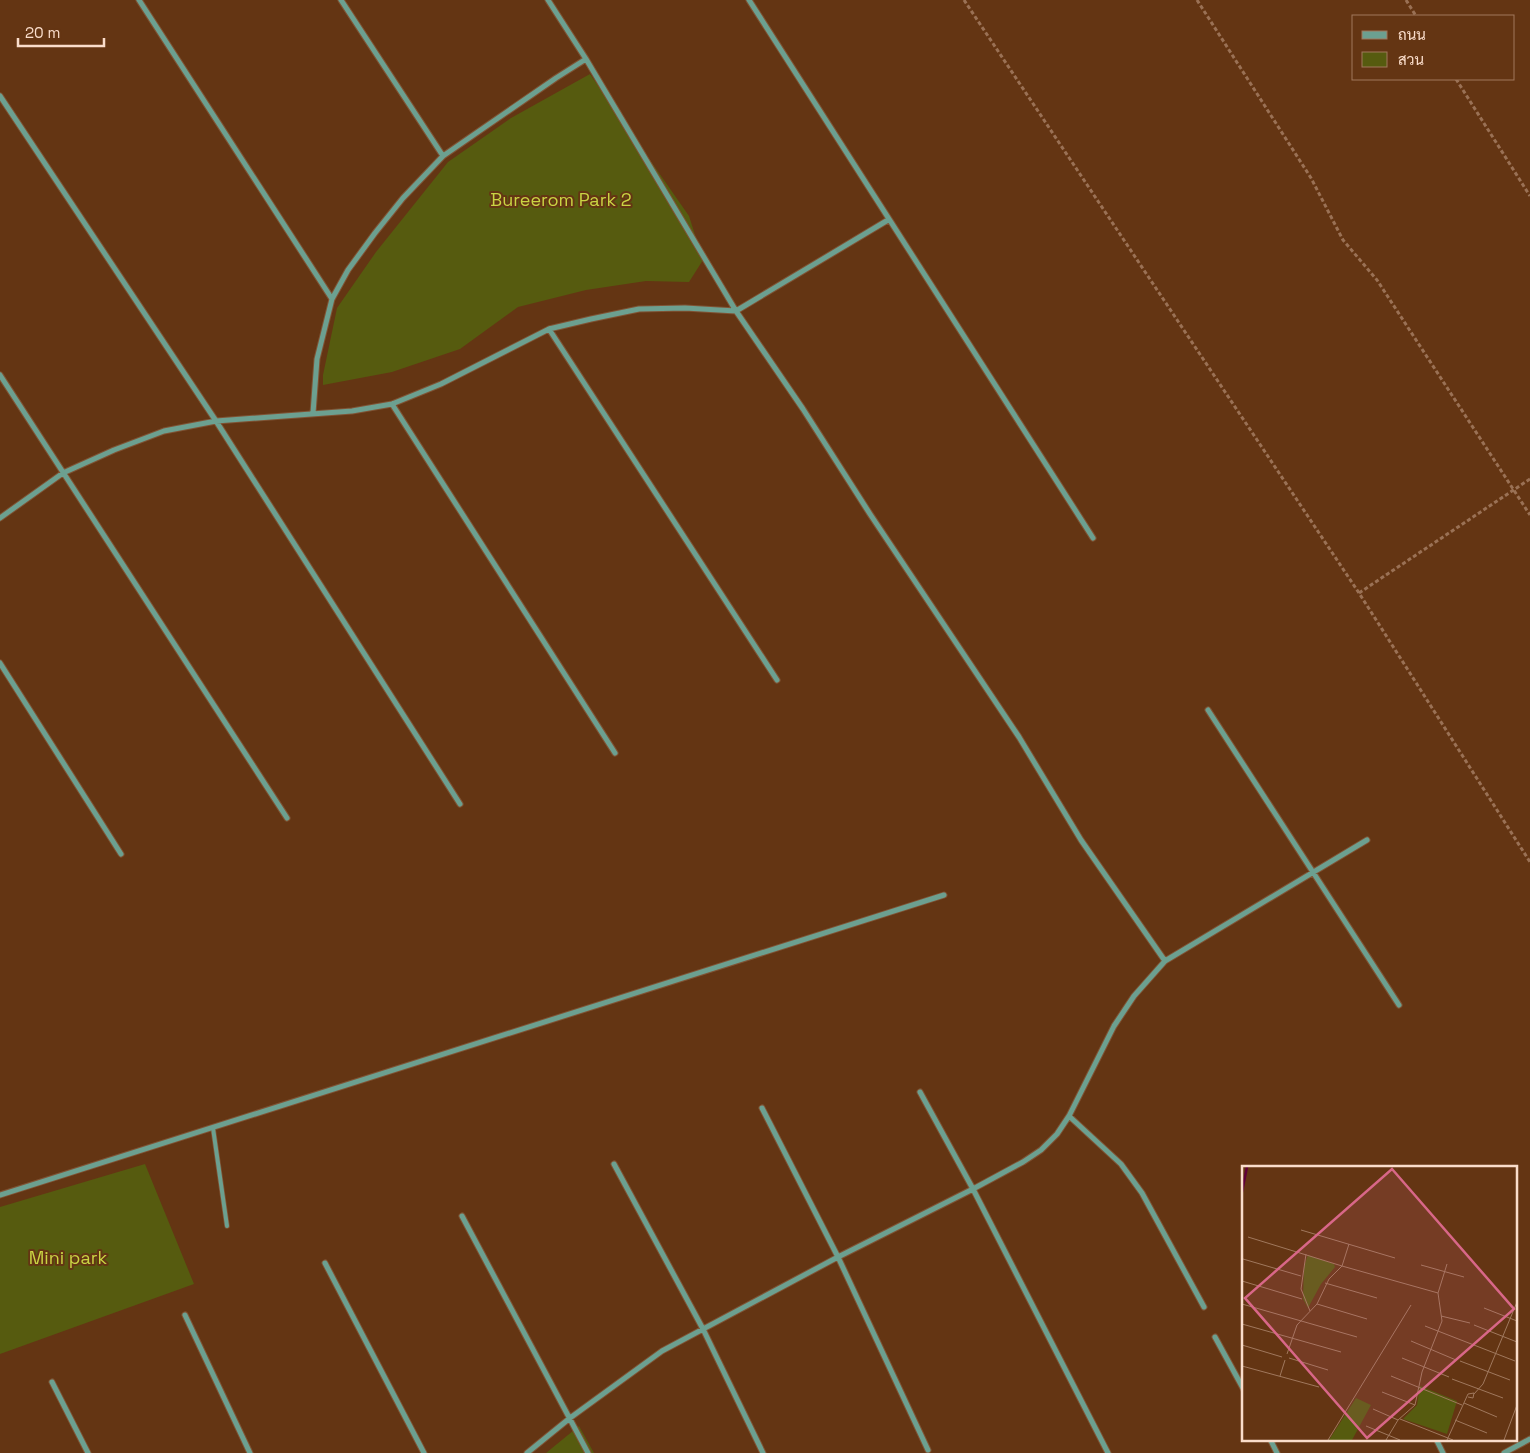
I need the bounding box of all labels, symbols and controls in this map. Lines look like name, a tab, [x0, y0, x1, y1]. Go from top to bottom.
scale bar	[18, 15, 104, 47]
legend	[1352, 15, 1515, 80]
text: 20 m	[25, 23, 60, 42]
text: ถนน	[1398, 25, 1426, 44]
text: สวน	[1398, 50, 1424, 69]
park label: Bureerom Park 2	[490, 188, 632, 211]
inset map	[1242, 1166, 1518, 1440]
park label: Mini park	[29, 1246, 108, 1269]

